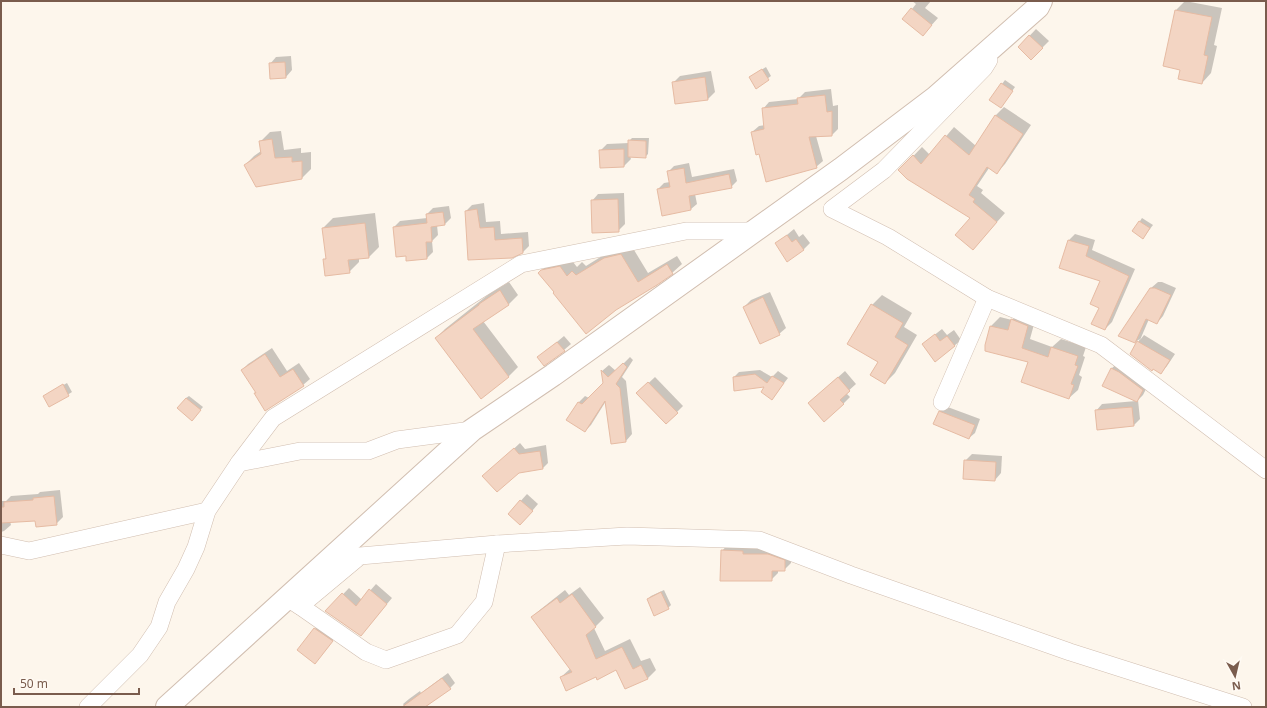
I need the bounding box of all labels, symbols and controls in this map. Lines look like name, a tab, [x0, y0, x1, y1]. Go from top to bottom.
north arrow	[1215, 656, 1255, 696]
scale bar	[14, 670, 139, 696]
text: 50 m	[20, 675, 48, 692]
text: N	[1231, 678, 1242, 694]

